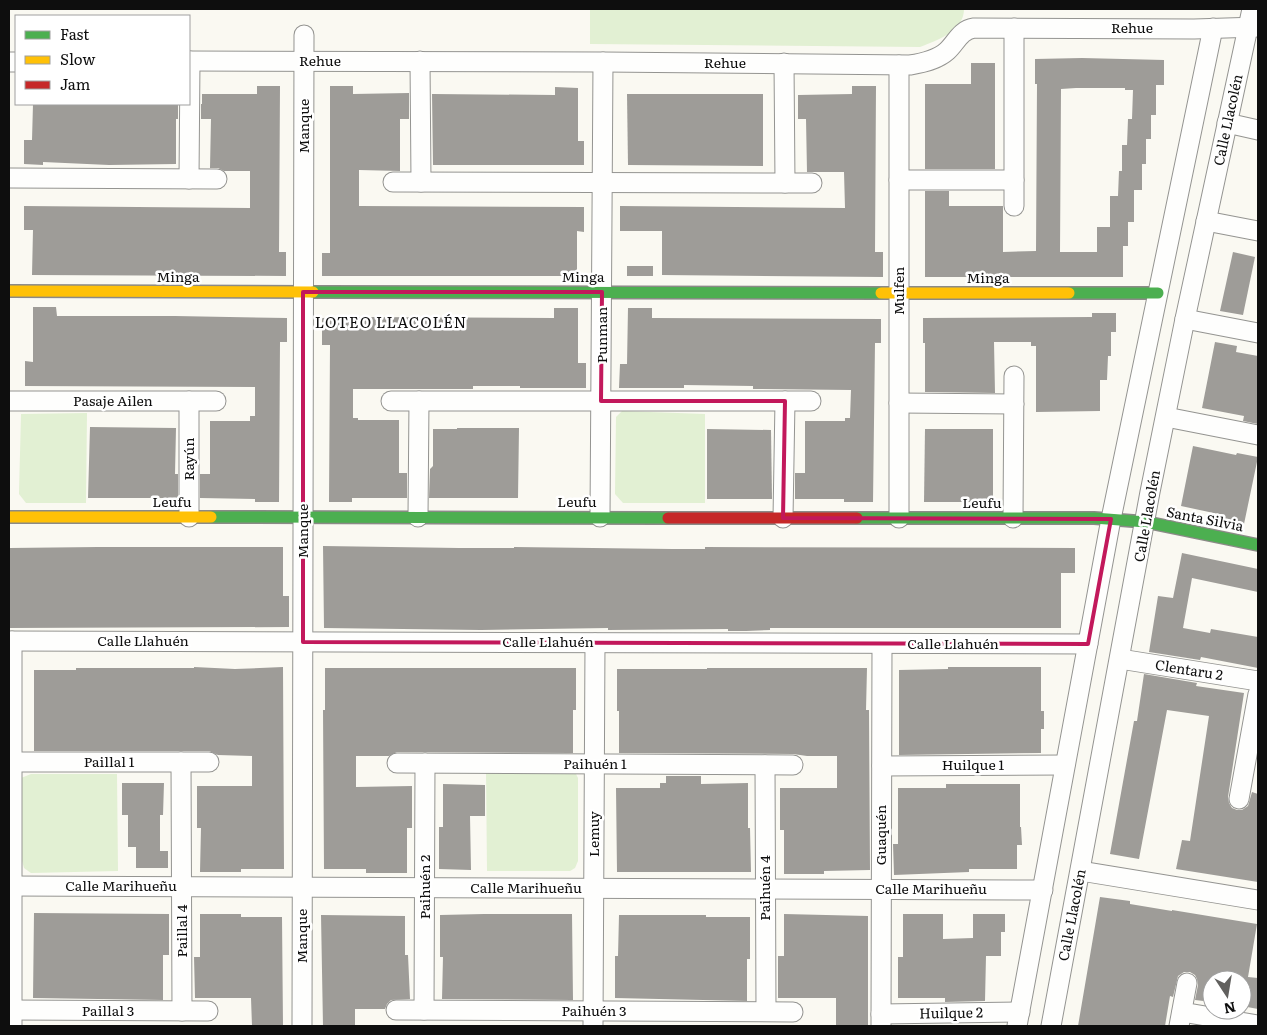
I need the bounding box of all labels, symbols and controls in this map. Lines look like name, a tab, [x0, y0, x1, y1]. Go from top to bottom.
legend	[15, 15, 190, 105]
street label: Rehue	[1111, 17, 1153, 37]
text: Fast	[60, 22, 89, 45]
text: Slow	[60, 47, 95, 70]
street label: Rehue	[299, 50, 341, 70]
street label: Rehue	[704, 52, 746, 72]
text: Jam	[60, 72, 91, 95]
street label: Calle Llacolén	[1208, 72, 1246, 167]
street label: Manque	[293, 99, 313, 153]
street label: Minga	[156, 266, 200, 286]
street label: Minga	[561, 266, 605, 286]
street label: Mulfen	[888, 267, 908, 315]
street label: Minga	[966, 267, 1010, 287]
street label: Punman	[591, 307, 611, 363]
district label: LOTEO LLACOLÉN	[315, 310, 467, 333]
street label: Pasaje Ailen	[73, 390, 153, 410]
street label: Rayún	[178, 438, 198, 480]
street label: Calle Llacolén	[1128, 468, 1164, 563]
street label: Leufu	[152, 491, 192, 511]
street label: Leufu	[557, 491, 597, 511]
street label: Leufu	[962, 492, 1002, 512]
street label: Santa Silvia	[1165, 501, 1246, 535]
street label: Manque	[292, 504, 312, 558]
street label: Calle Llahuén	[97, 630, 189, 650]
street label: Calle Llahuén	[502, 631, 594, 651]
street label: Calle Llahuén	[907, 633, 999, 653]
street label: Clentaru 2	[1154, 654, 1225, 684]
street label: Paillal 1	[84, 751, 135, 771]
street label: Paihuén 1	[563, 753, 627, 773]
street label: Huilque 1	[942, 754, 1005, 774]
street label: Guaquén	[870, 805, 890, 865]
street label: Lemuy	[583, 810, 603, 857]
street label: Paihuén 2	[414, 855, 434, 919]
street label: Paihuén 4	[754, 855, 774, 921]
street label: Calle Llacolén	[1052, 867, 1090, 962]
street label: Calle Marihueñu	[65, 875, 177, 895]
street label: Calle Marihueñu	[470, 877, 582, 897]
street label: Calle Marihueñu	[875, 878, 987, 898]
street label: Paillal 4	[171, 904, 191, 957]
street label: Manque	[291, 909, 311, 963]
north arrow	[1202, 970, 1252, 1020]
text: N	[1222, 998, 1238, 1020]
street label: Paillal 3	[82, 1000, 134, 1020]
street label: Paihuén 3	[561, 1000, 627, 1020]
street label: Huilque 2	[919, 1001, 983, 1023]

